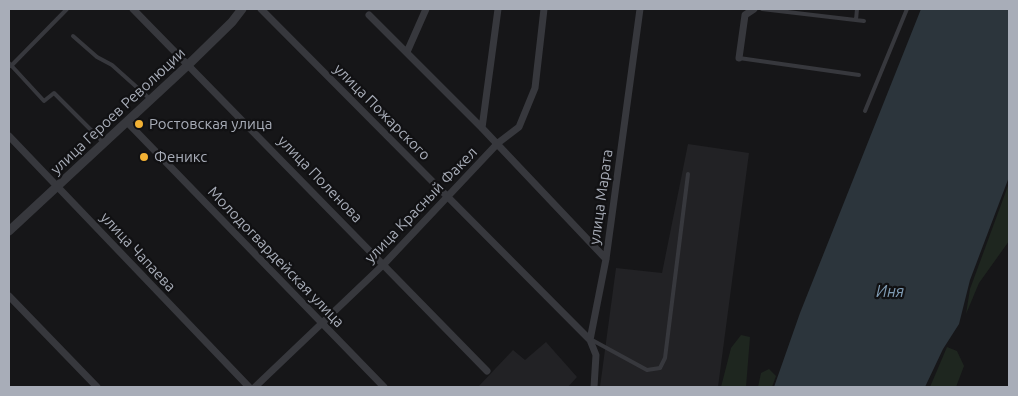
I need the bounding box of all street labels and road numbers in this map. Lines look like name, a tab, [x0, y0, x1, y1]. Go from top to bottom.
street label: улица Героев Революции	[47, 44, 189, 178]
street label: улица Пожарского	[330, 60, 434, 164]
street label: улица Поленова	[274, 132, 366, 226]
street label: улица Красный Факел	[361, 143, 481, 267]
street label: улица Марата	[585, 148, 617, 246]
street label: Молодогвардейская улица	[204, 183, 348, 331]
street label: улица Чапаева	[97, 209, 179, 295]

